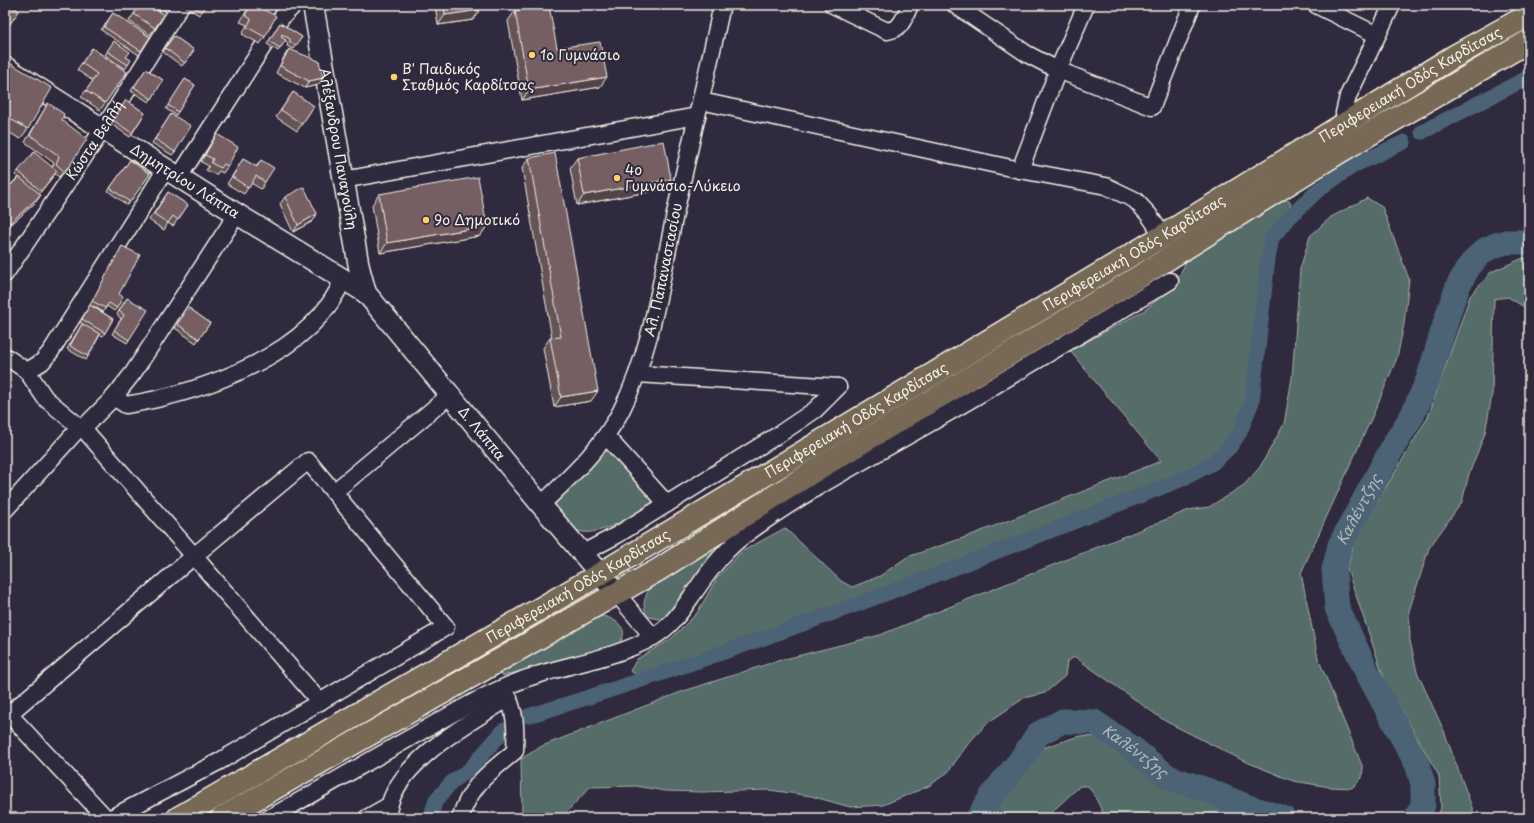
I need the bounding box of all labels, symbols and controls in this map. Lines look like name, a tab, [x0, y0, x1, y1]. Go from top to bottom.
street label: Περιφερειακή Οδός Καρδίτσας	[1314, 21, 1505, 147]
place label: 1ο Γυμνάσιο	[540, 44, 620, 65]
marker: 1ο Γυμνάσιο	[527, 50, 537, 60]
place label: Β' Παιδικός Σταθμός Καρδίτσας	[402, 58, 534, 95]
street label: Αλέξανδρου Παναγούλη	[314, 66, 363, 231]
marker: Β' Παιδικός Σταθμός Καρδίτσας	[389, 72, 399, 82]
street label: Κώστα Βελλή	[60, 96, 128, 184]
street label: Δημητρίου Λάππα	[126, 138, 244, 223]
place label: 4ο Γυμνάσιο-Λύκειο	[625, 159, 741, 196]
marker: 4ο Γυμνάσιο-Λύκειο	[612, 173, 622, 183]
street label: Περιφερειακή Οδός Καρδίτσας	[1038, 189, 1229, 316]
street label: Αλ. Παπαναστασίου	[638, 201, 687, 339]
place label: 9ο Δημοτικό	[434, 209, 520, 230]
marker: 9ο Δημοτικό	[421, 215, 431, 225]
street label: Περιφερειακή Οδός Καρδίτσας	[760, 357, 951, 483]
street label: Δ. Λάππα	[454, 401, 511, 465]
water label: Καλέντζης	[1329, 468, 1387, 548]
street label: Περιφερειακή Οδός Καρδίτσας	[481, 524, 673, 648]
water label: Καλέντζης	[1098, 718, 1175, 784]

